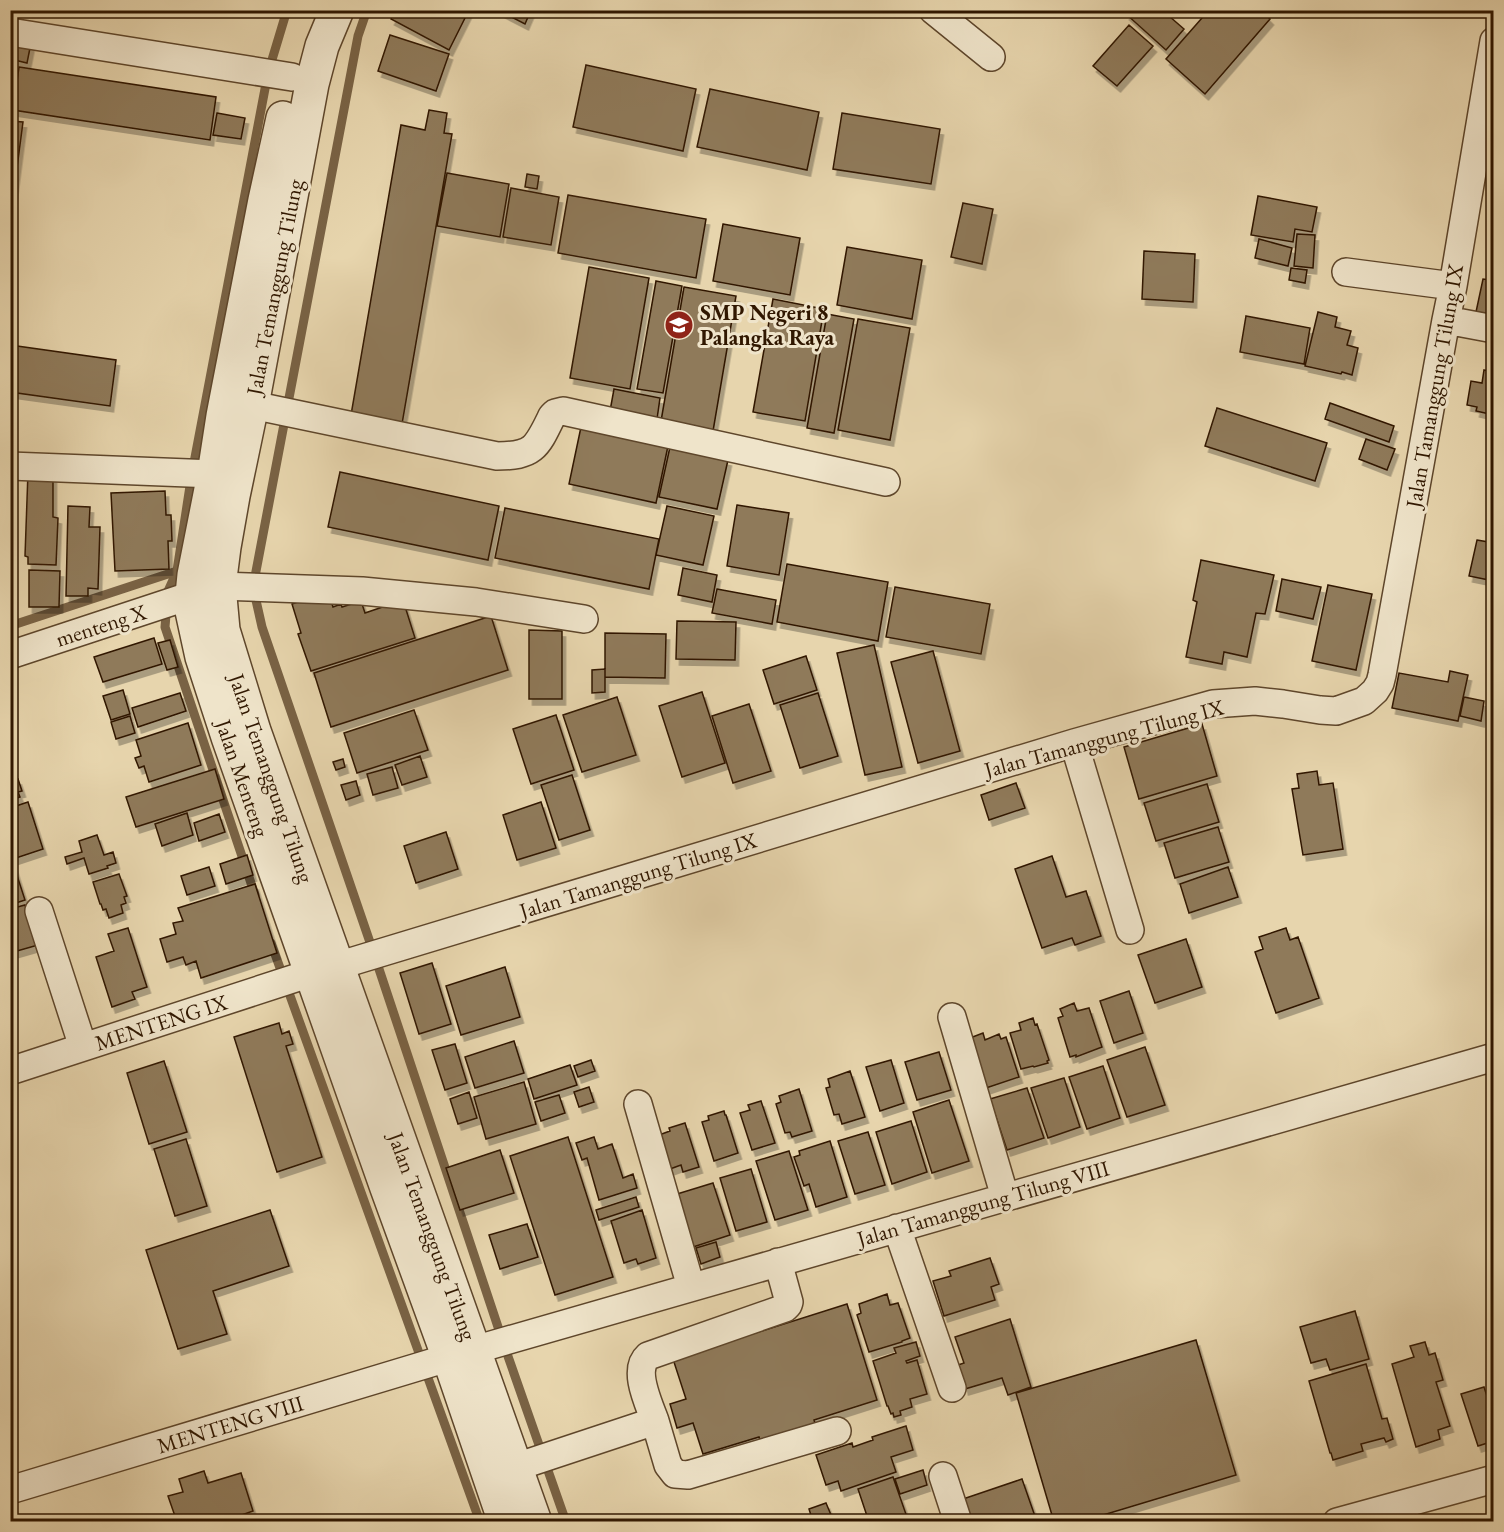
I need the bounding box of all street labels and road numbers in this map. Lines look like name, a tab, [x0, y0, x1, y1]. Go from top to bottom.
street label: Jalan Temanggung Tilung	[239, 176, 310, 399]
street label: Jalan Tamanggung Tilung IX	[1398, 262, 1470, 512]
street label: menteng X	[52, 597, 151, 654]
street label: Jalan Temanggung Tilung	[221, 668, 321, 887]
street label: Jalan Tamanggung Tilung IX	[979, 692, 1228, 785]
street label: Jalan Menteng	[208, 714, 276, 841]
street label: Jalan Tamanggung Tilung IX	[514, 825, 761, 926]
street label: MENTENG IX	[91, 987, 232, 1058]
street label: Jalan Temanggung Tilung	[381, 1126, 484, 1345]
street label: Jalan Tamanggung Tilung VIII	[852, 1153, 1113, 1254]
street label: MENTENG VIII	[153, 1388, 308, 1461]

